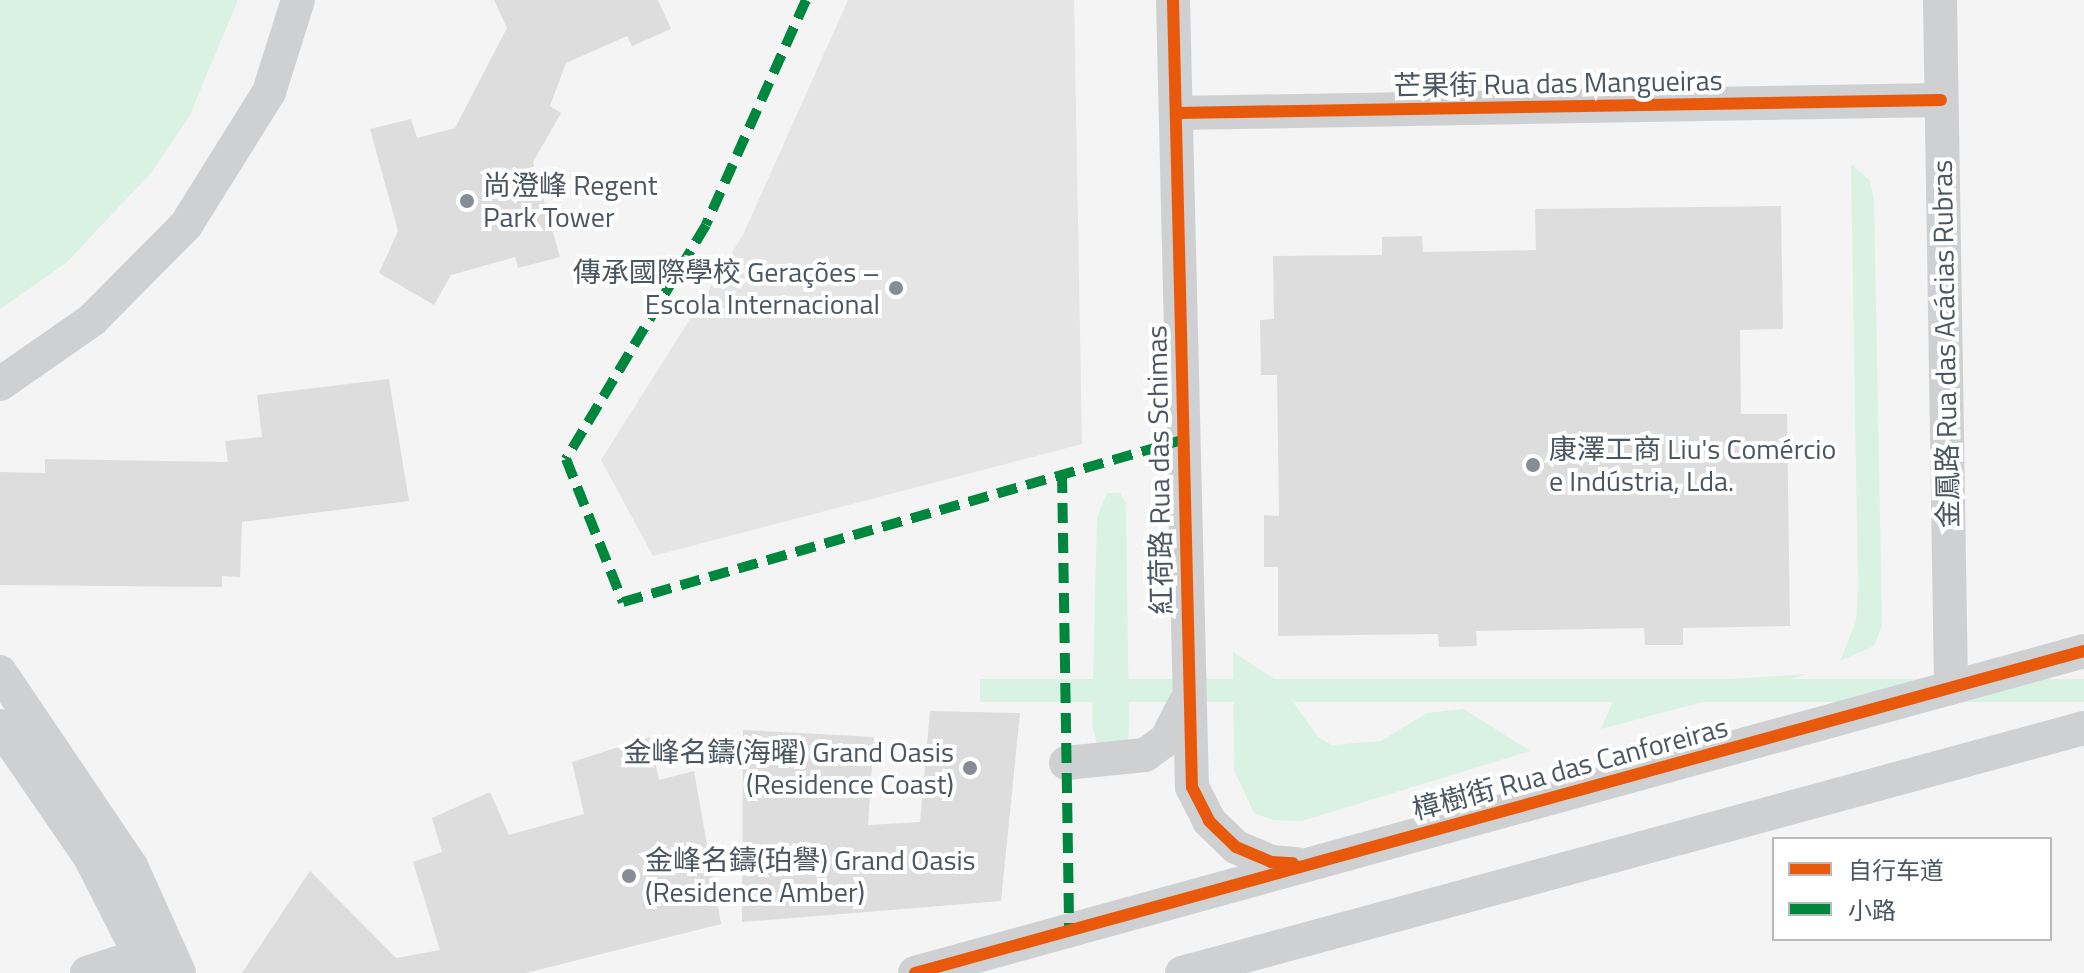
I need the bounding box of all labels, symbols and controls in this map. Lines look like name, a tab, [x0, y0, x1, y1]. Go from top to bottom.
street label: 芒果街 Rua das Mangueiras	[1393, 63, 1723, 103]
street label: 金鳳路 Rua das Acácias Rubras	[1925, 160, 1965, 528]
place label: 尚澄峰 Regent Park Tower	[483, 168, 658, 234]
marker: 尚澄峰 Regent Park Tower	[458, 192, 476, 210]
place label: 傳承國際學校 Gerações – Escola Internacional	[573, 255, 880, 321]
marker: 傳承國際學校 Gerações – Escola Internacional	[887, 279, 905, 297]
street label: 紅荷路 Rua das Schimas	[1140, 325, 1178, 615]
place label: 康澤工商 Liu's Comércio e Indústria, Lda.	[1549, 432, 1836, 498]
marker: 康澤工商 Liu's Comércio e Indústria, Lda.	[1524, 456, 1542, 474]
street label: 樟樹街 Rua das Canforeiras	[1409, 710, 1731, 826]
place label: 金峰名鑄(海曜) Grand Oasis (Residence Coast)	[623, 735, 954, 801]
marker: 金峰名鑄(海曜) Grand Oasis (Residence Coast)	[961, 759, 979, 777]
legend	[1772, 837, 2052, 941]
place label: 金峰名鑄(珀譽) Grand Oasis (Residence Amber)	[645, 843, 976, 909]
text: 自行车道	[1848, 852, 1944, 888]
marker: 金峰名鑄(珀譽) Grand Oasis (Residence Amber)	[620, 867, 638, 885]
text: 小路	[1848, 892, 1896, 928]

